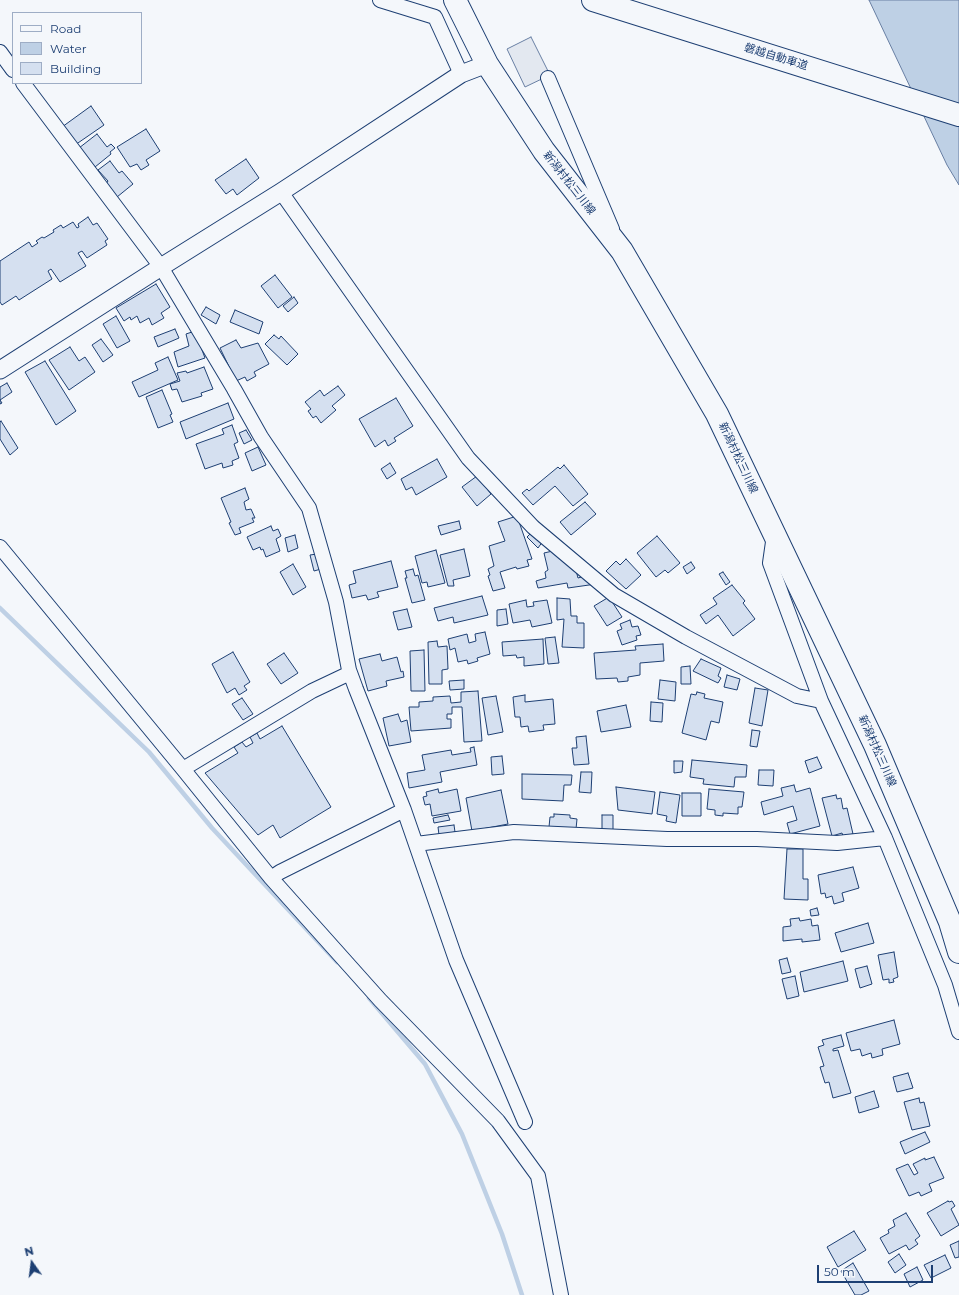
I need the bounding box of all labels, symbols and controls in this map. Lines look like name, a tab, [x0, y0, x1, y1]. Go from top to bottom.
legend	[12, 12, 142, 84]
text: Road	[50, 21, 81, 36]
text: Water	[50, 41, 86, 56]
street label: 磐越自動車道	[743, 41, 809, 73]
text: Building	[50, 61, 101, 76]
street label: 新潟村松三川線	[540, 149, 598, 217]
street label: 新潟村松三川線	[716, 420, 760, 496]
street label: 新潟村松三川線	[855, 713, 899, 789]
north arrow	[12, 1243, 52, 1283]
text: N	[23, 1243, 35, 1259]
scale bar	[819, 1257, 935, 1283]
text: 50 m	[824, 1264, 855, 1279]

